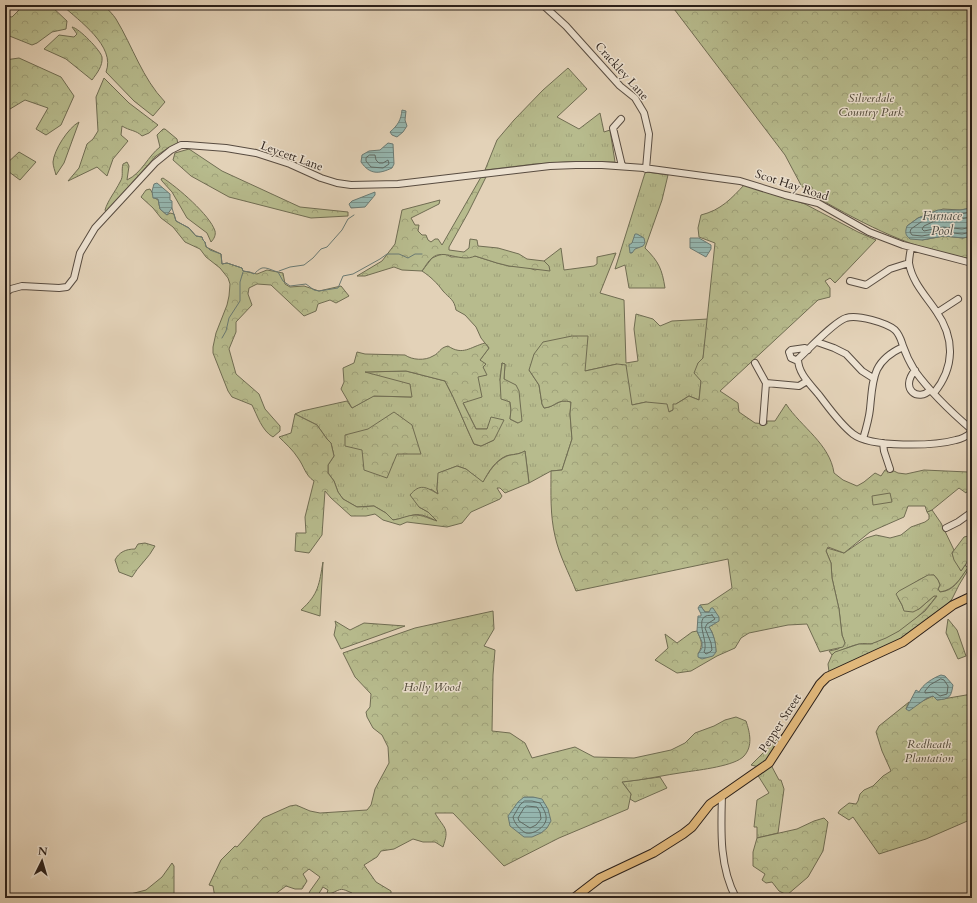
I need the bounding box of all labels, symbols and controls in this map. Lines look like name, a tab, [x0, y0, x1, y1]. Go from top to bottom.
street label: Crackley Lane	[591, 38, 653, 104]
park label: Silverdale Country Park	[839, 90, 903, 120]
street label: Leycett Lane	[258, 137, 326, 175]
street label: Scot Hay Road	[753, 166, 831, 205]
water label: Furnace Pool	[922, 207, 963, 240]
park label: Holly Wood	[404, 679, 462, 695]
street label: Pepper Street	[755, 690, 805, 756]
park label: Redheath Plantation	[905, 736, 953, 766]
north arrow	[22, 841, 62, 881]
text: N	[37, 844, 49, 859]

